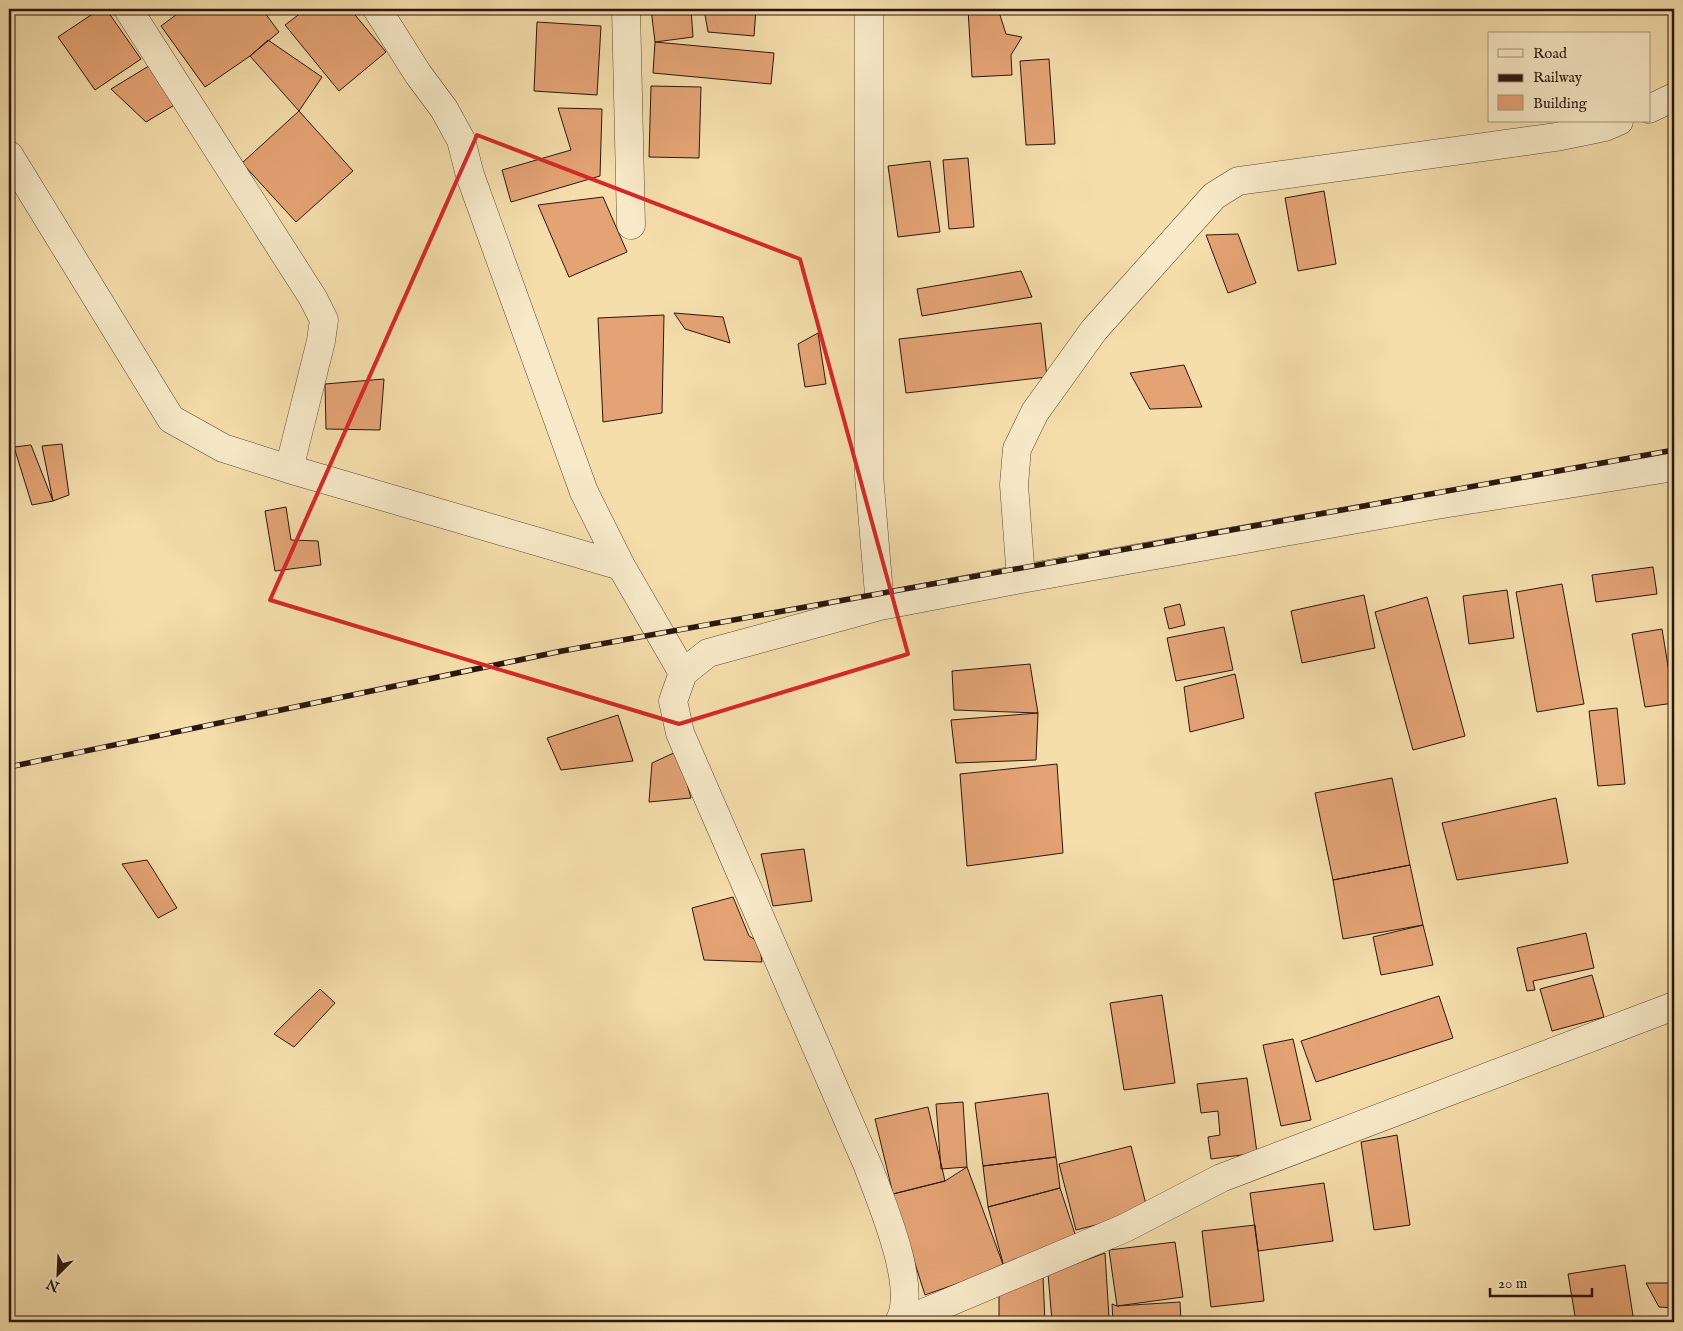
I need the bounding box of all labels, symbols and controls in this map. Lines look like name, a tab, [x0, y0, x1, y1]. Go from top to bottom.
legend	[1488, 32, 1650, 122]
text: Road	[1533, 44, 1568, 63]
text: Railway	[1533, 68, 1583, 87]
text: Building	[1533, 94, 1588, 113]
north arrow	[32, 1248, 82, 1298]
scale bar	[1490, 1266, 1593, 1298]
text: N	[44, 1274, 63, 1296]
text: 20 m	[1498, 1274, 1528, 1293]

